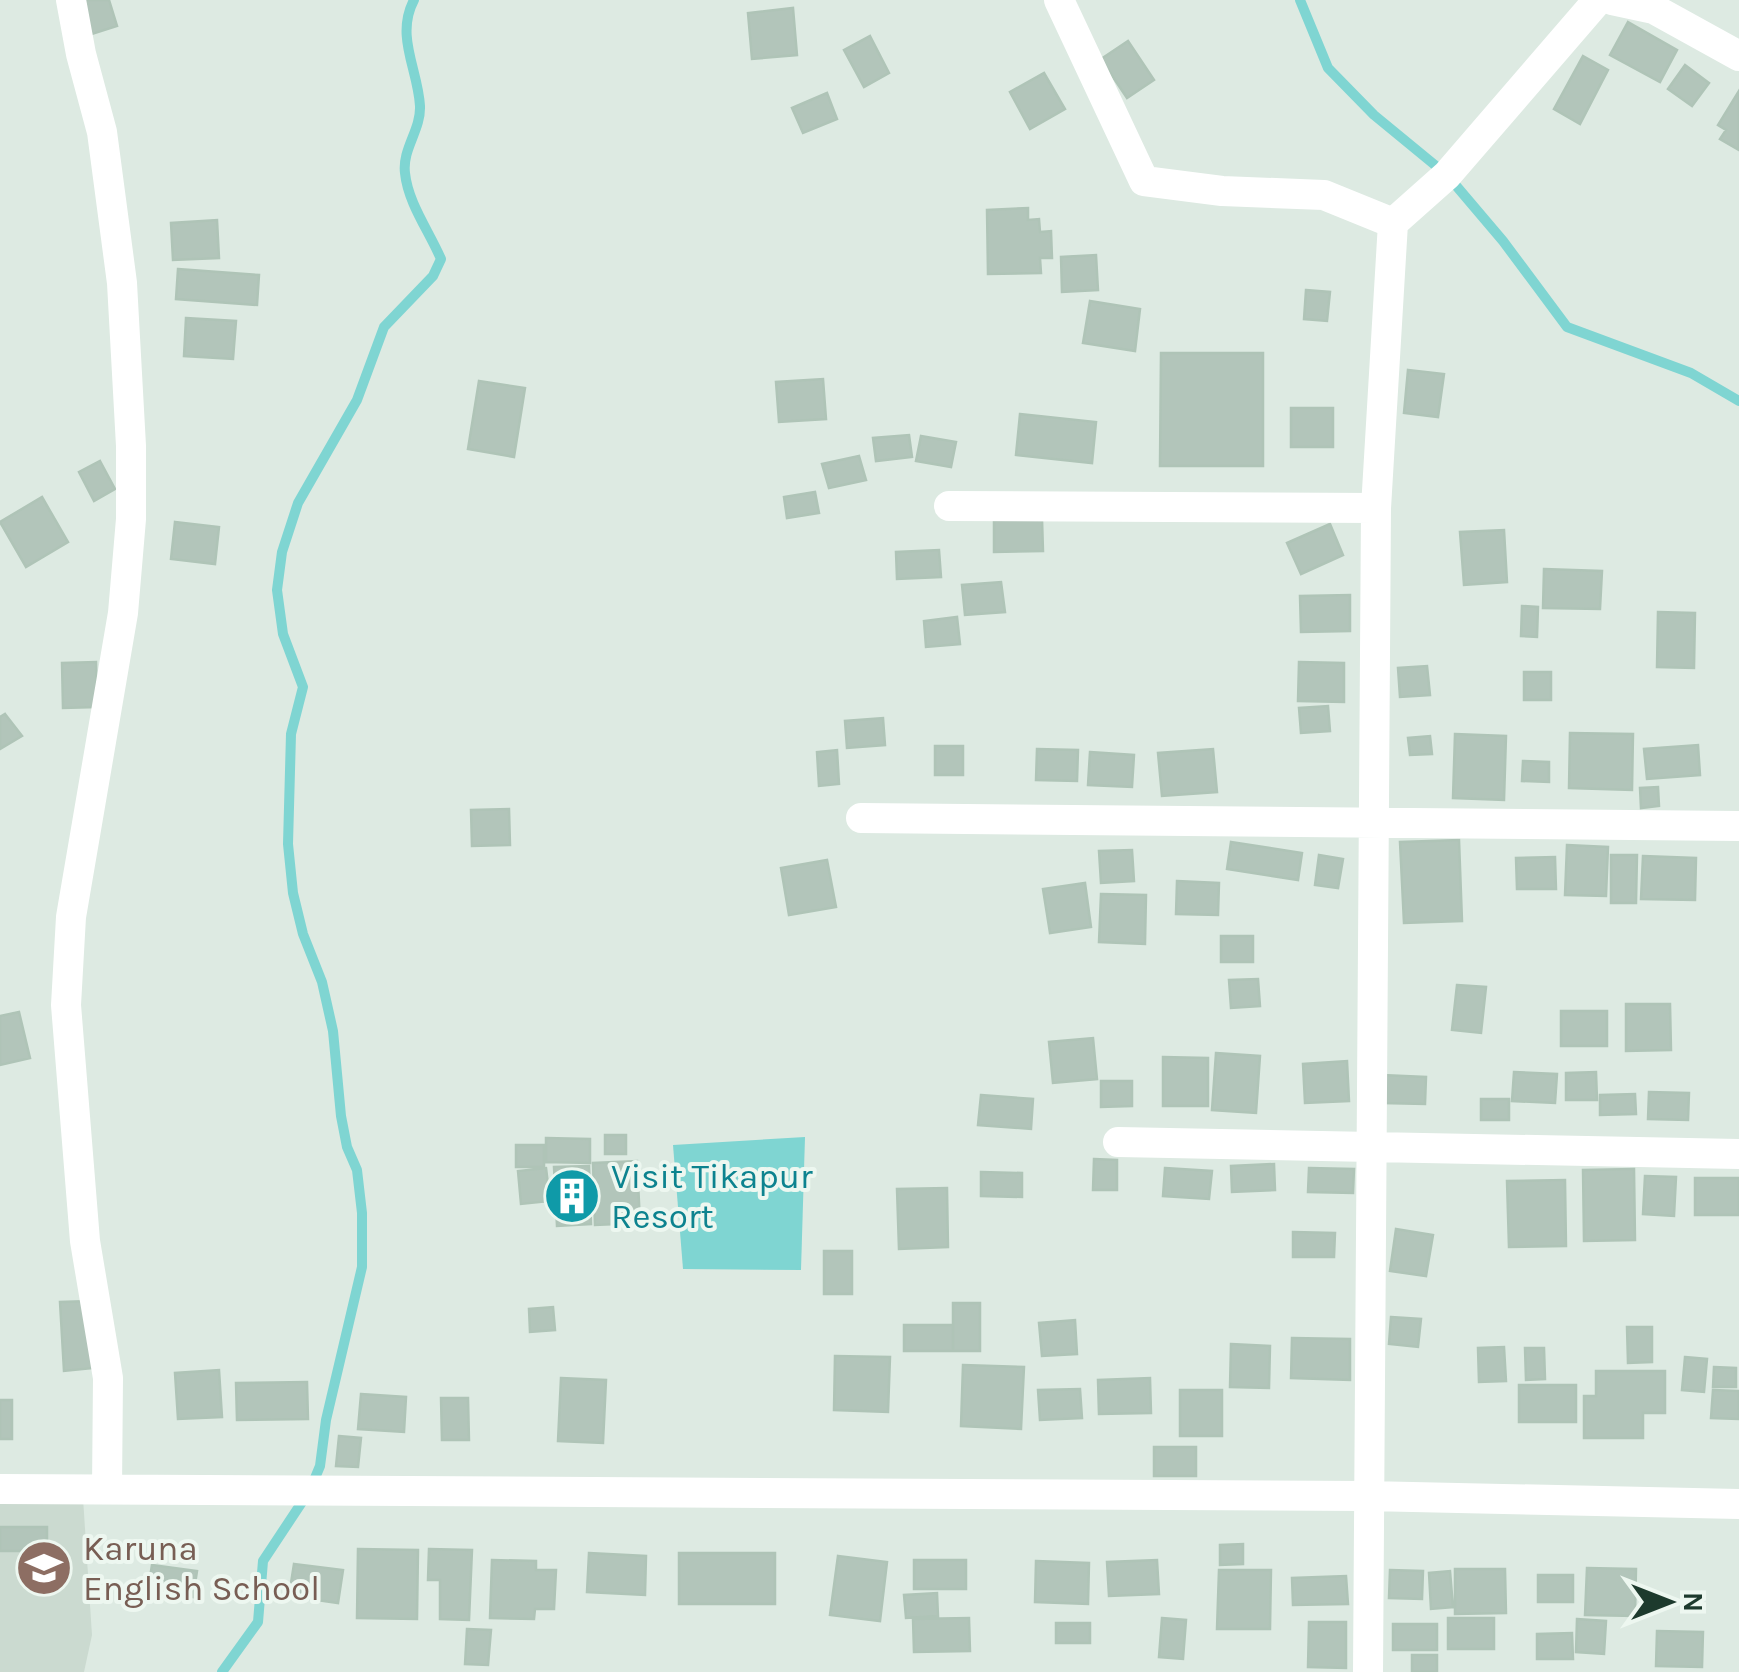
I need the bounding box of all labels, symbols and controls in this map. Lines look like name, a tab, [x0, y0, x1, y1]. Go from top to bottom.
place label: Visit Tikapur Resort	[611, 1156, 813, 1237]
building icon: Visit Tikapur Resort	[542, 1166, 602, 1226]
place label: Karuna English School	[83, 1528, 320, 1609]
school or university icon: Karuna English School	[14, 1538, 74, 1598]
north arrow	[1619, 1552, 1719, 1652]
text: N	[1677, 1592, 1710, 1612]

